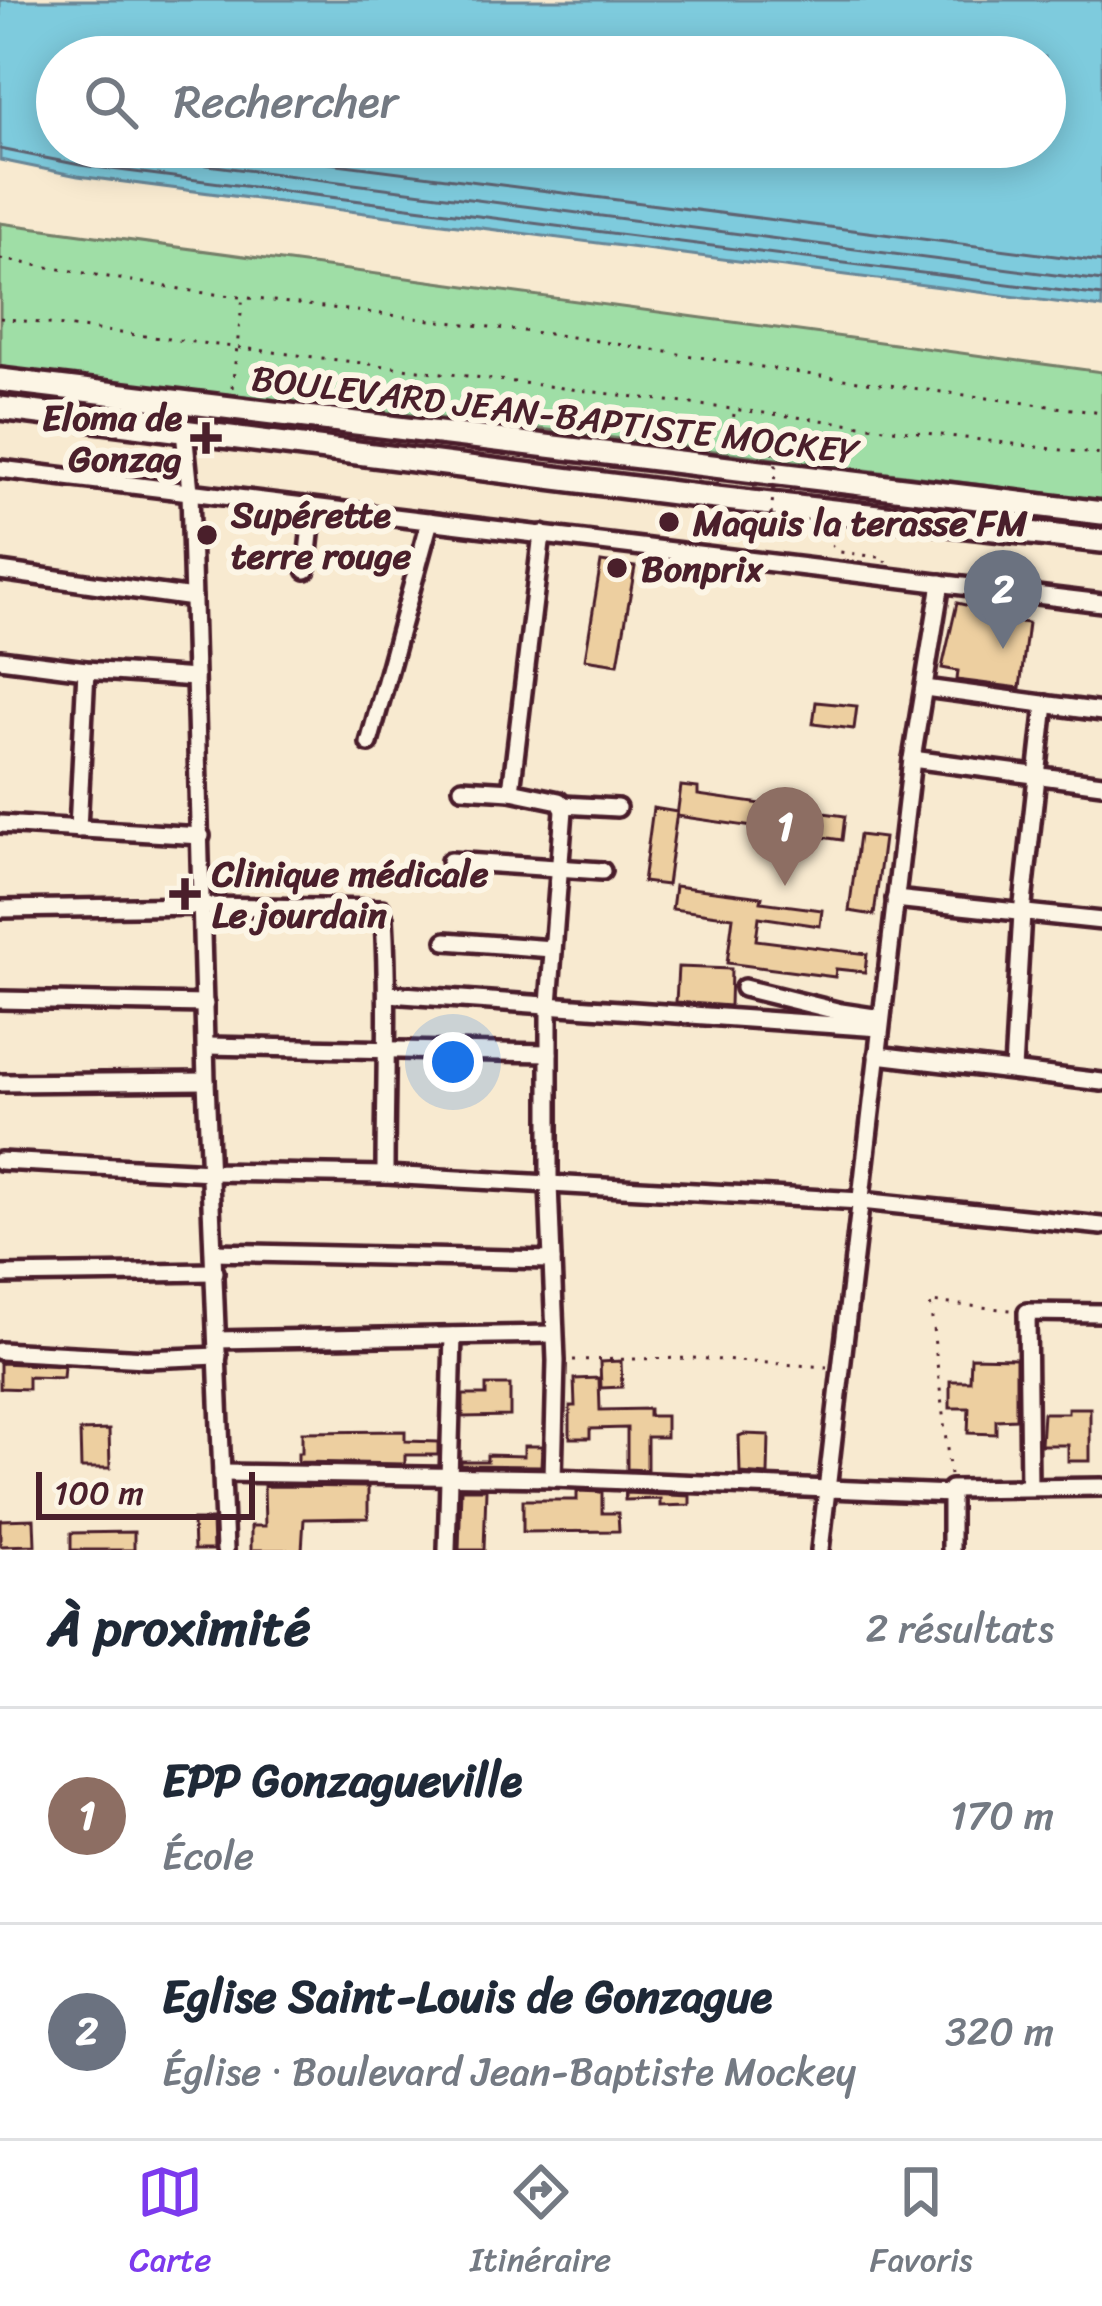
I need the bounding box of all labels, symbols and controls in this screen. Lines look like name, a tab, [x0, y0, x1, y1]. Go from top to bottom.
search box	[36, 36, 1066, 168]
text: Rechercher	[174, 62, 398, 142]
icon: search	[78, 69, 144, 135]
street label: BOULEVARD JEAN-BAPTISTE MOCKEY	[248, 346, 864, 484]
place label: Eloma de Gonzag	[42, 386, 183, 491]
marker: Eloma de Gonzag	[193, 425, 219, 451]
place label: Supérette terre rouge	[230, 483, 412, 588]
place label: Maquis la terasse FM	[692, 491, 1028, 555]
marker: Maquis la terasse FM	[656, 509, 682, 535]
marker: Supérette terre rouge	[194, 522, 220, 548]
place label: Bonprix	[641, 537, 764, 601]
pin: 2	[964, 550, 1042, 649]
marker: Bonprix	[604, 555, 630, 581]
pin: 1	[746, 787, 824, 886]
place label: Clinique médicale Le jourdain	[211, 842, 489, 947]
marker: Clinique médicale Le jourdain	[169, 878, 201, 910]
your location	[423, 1032, 483, 1092]
text: 100 m	[54, 1464, 144, 1522]
scale bar	[36, 1466, 255, 1519]
text: À proximité	[48, 1583, 310, 1673]
text: 2 résultats	[866, 1594, 1054, 1663]
text: EPP Gonzagueville	[162, 1741, 522, 1821]
text: 1	[79, 1781, 95, 1850]
text: 170 m	[950, 1781, 1054, 1850]
text: École	[162, 1821, 254, 1890]
text: Eglise Saint-Louis de Gonzague	[162, 1957, 772, 2037]
text: 2	[76, 1997, 98, 2066]
text: 320 m	[945, 1997, 1054, 2066]
text: Église · Boulevard Jean-Baptiste Mockey	[162, 2037, 856, 2106]
tab: Carte	[129, 2159, 211, 2289]
tab: Itinéraire	[470, 2159, 611, 2289]
tab: Favoris	[870, 2159, 973, 2289]

